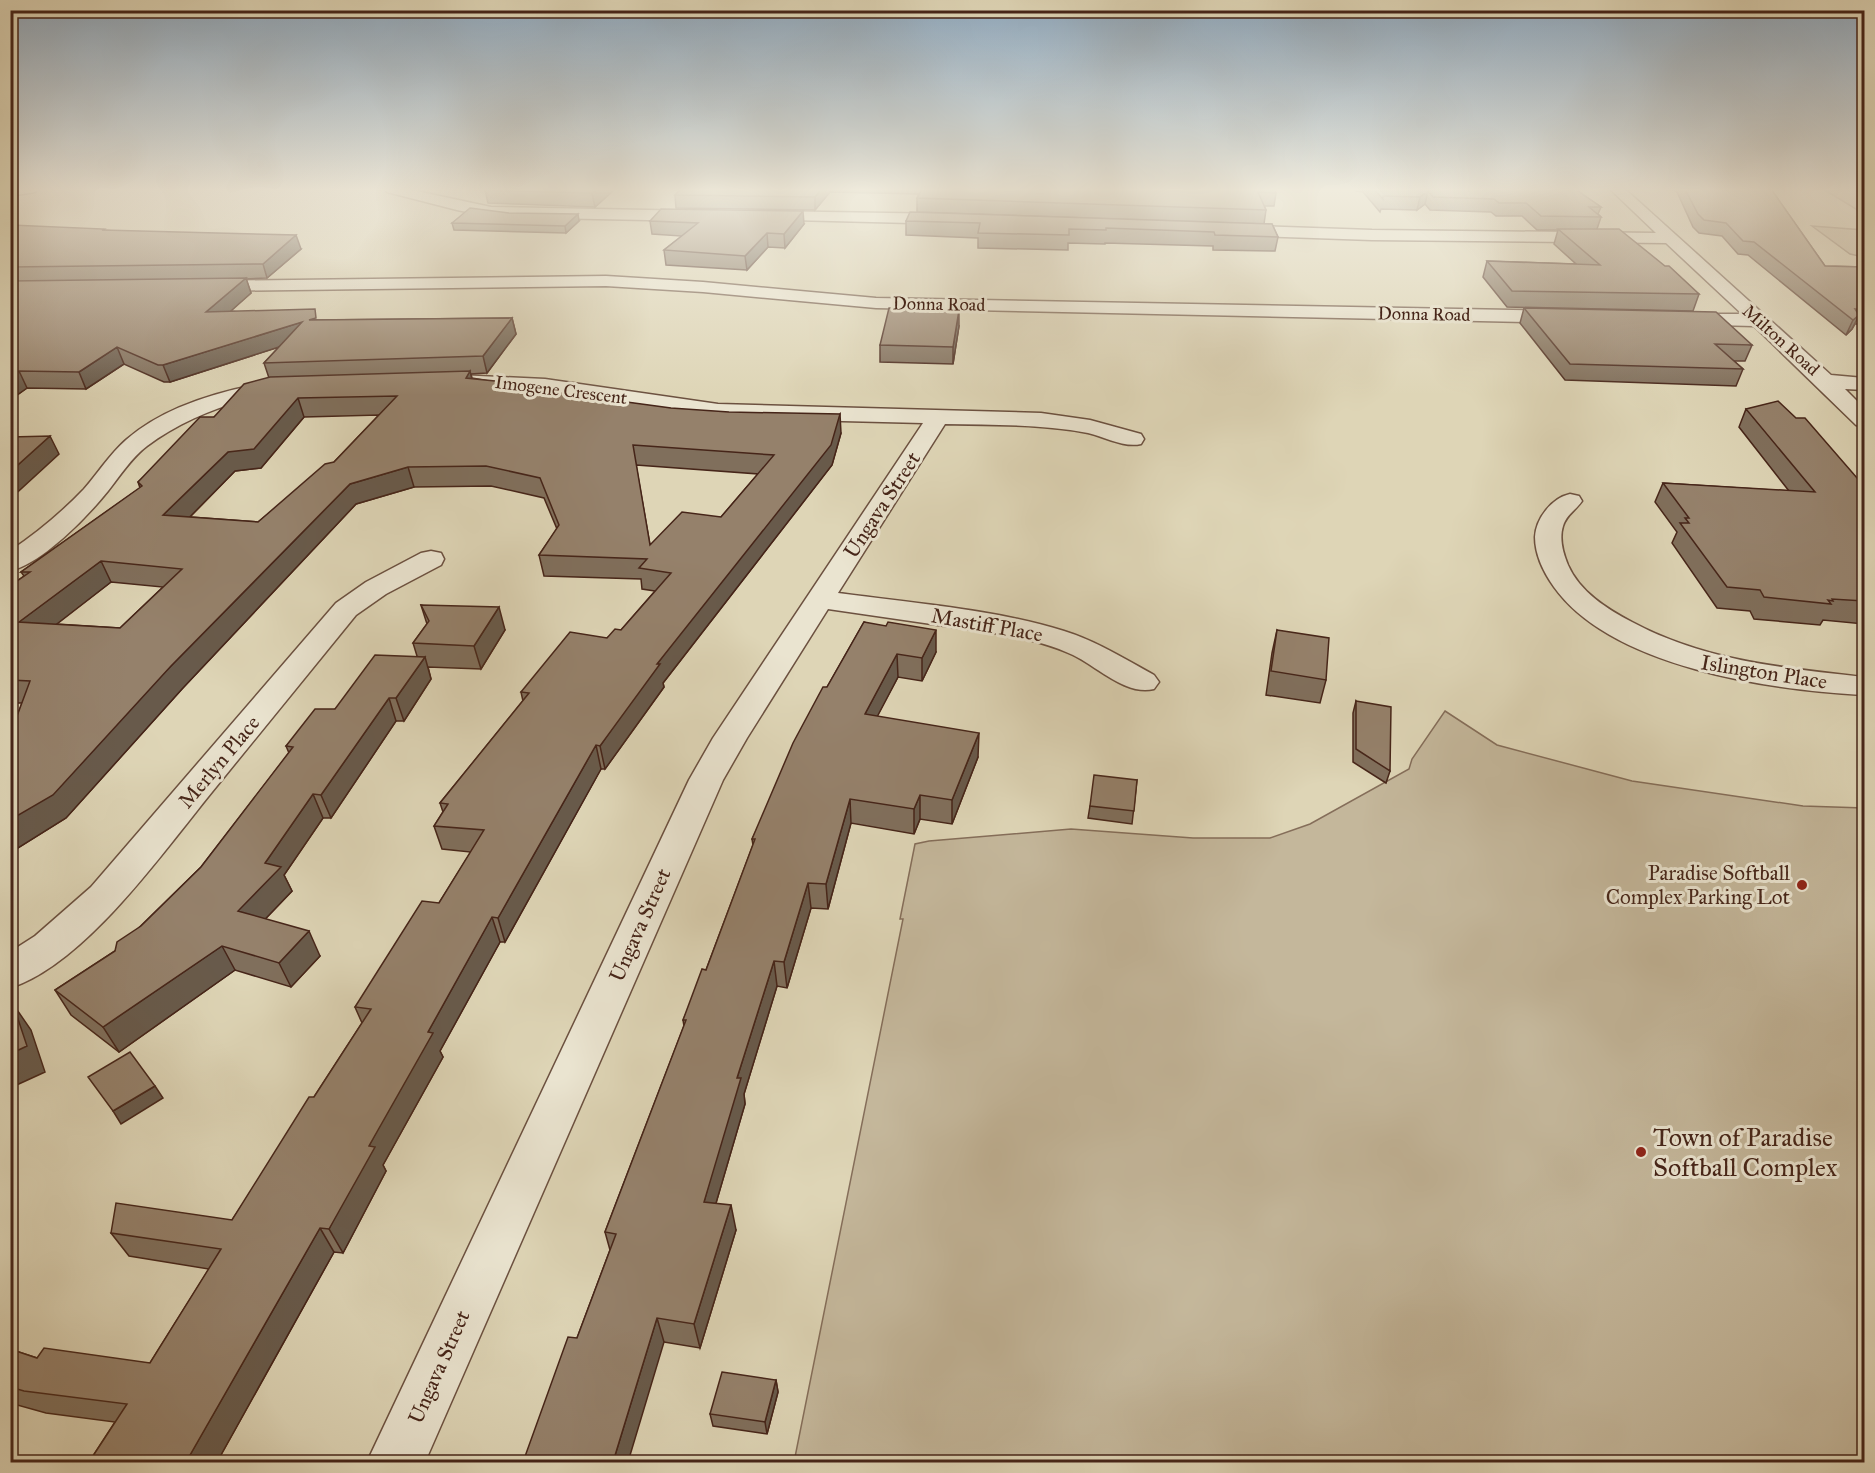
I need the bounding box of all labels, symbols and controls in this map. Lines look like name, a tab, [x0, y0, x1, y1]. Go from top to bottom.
street label: Donna Road	[892, 292, 986, 316]
street label: Milton Road	[1738, 300, 1824, 380]
street label: Donna Road	[1377, 302, 1471, 326]
street label: Imogene Crescent	[493, 371, 629, 410]
street label: Ungava Street	[838, 446, 926, 563]
street label: Mastiff Place	[929, 602, 1045, 648]
street label: Islington Place	[1699, 649, 1829, 695]
street label: Merlyn Place	[173, 710, 265, 814]
place label: Paradise Softball Complex Parking Lot	[1606, 860, 1791, 910]
street label: Ungava Street	[603, 864, 677, 986]
marker: Paradise Softball Complex Parking Lot	[1795, 878, 1809, 892]
place label: Town of Paradise Softball Complex	[1653, 1121, 1838, 1183]
marker: Town of Paradise Softball Complex	[1634, 1145, 1648, 1159]
street label: Ungava Street	[402, 1306, 476, 1428]

